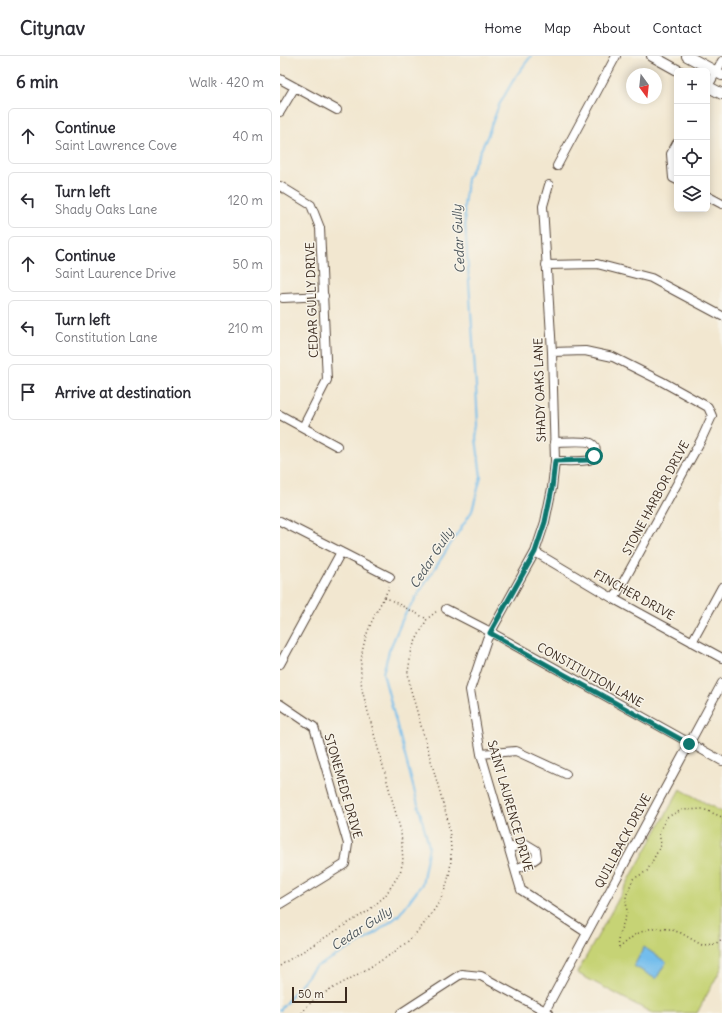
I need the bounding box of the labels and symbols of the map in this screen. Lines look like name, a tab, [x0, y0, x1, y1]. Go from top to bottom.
north arrow	[626, 68, 662, 104]
water label: Cedar Gully	[448, 203, 469, 274]
street label: CEDAR GULLY DRIVE	[302, 242, 321, 358]
street label: SHADY OAKS LANE	[530, 338, 549, 442]
street label: STONE HARBOR DRIVE	[619, 438, 692, 558]
route start	[585, 447, 603, 465]
water label: Cedar Gully	[406, 523, 458, 592]
street label: FINCHER DRIVE	[591, 566, 677, 623]
street label: CONSTITUTION LANE	[534, 639, 646, 710]
street label: STONEMEDE DRIVE	[321, 732, 366, 840]
route end	[680, 735, 698, 753]
street label: SAINT LAURENCE DRIVE	[485, 738, 536, 873]
street label: QUILLBACK DRIVE	[591, 791, 654, 891]
water label: Cedar Gully	[328, 902, 396, 954]
scale bar	[292, 985, 347, 1004]

